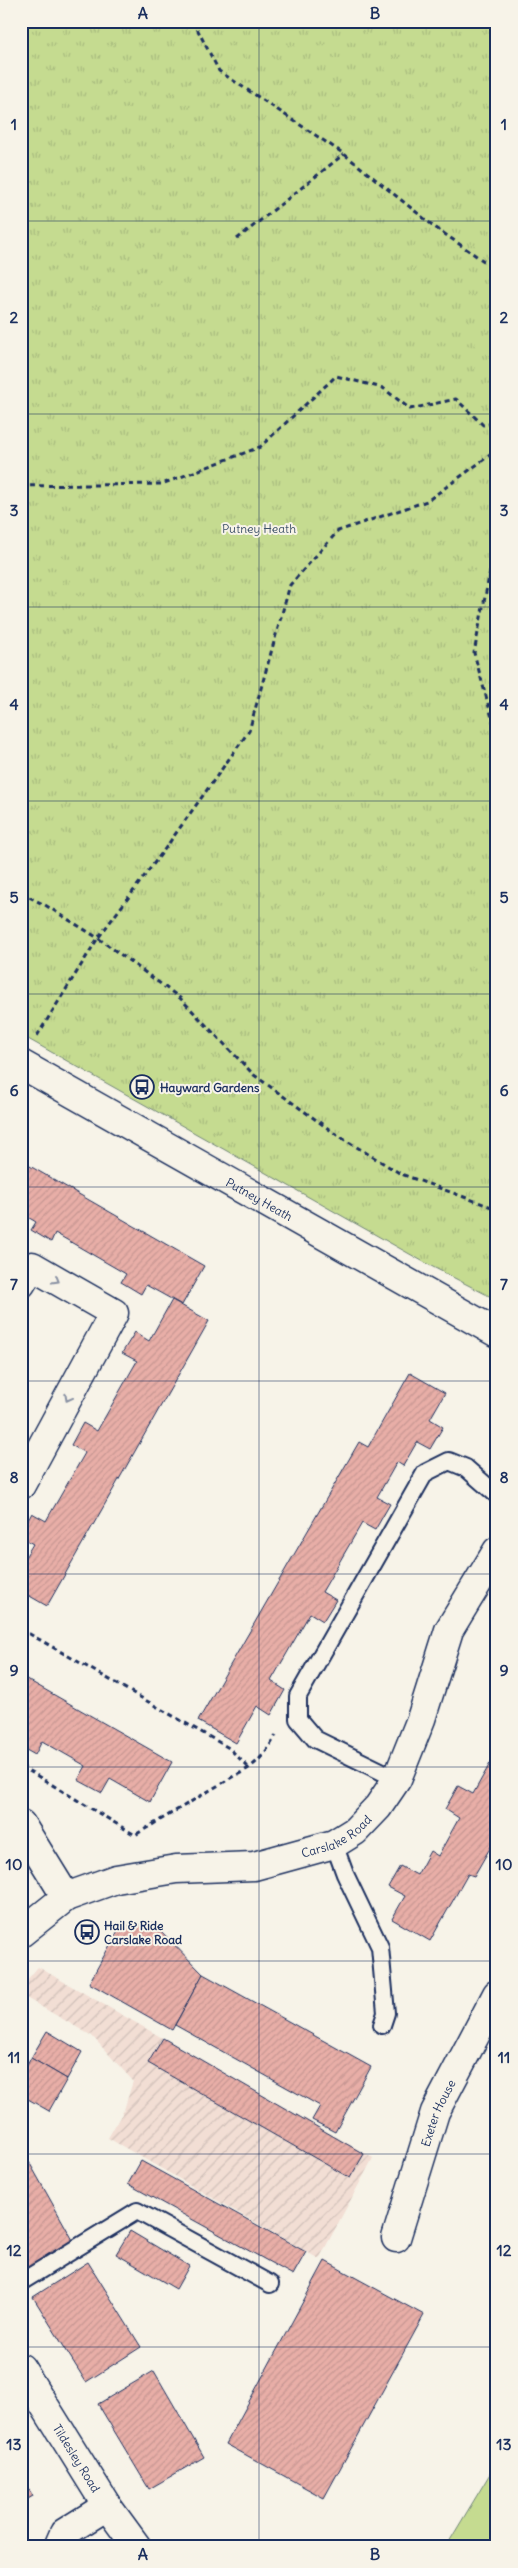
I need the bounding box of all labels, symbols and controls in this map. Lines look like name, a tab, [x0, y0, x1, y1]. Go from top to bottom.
text: A	[138, 3, 148, 23]
text: B	[370, 3, 381, 23]
text: 1	[11, 114, 17, 134]
text: 1	[501, 114, 507, 134]
text: 2	[10, 307, 19, 327]
text: 2	[500, 307, 509, 327]
text: 3	[9, 500, 19, 520]
text: 3	[499, 500, 509, 520]
park label: Putney Heath	[222, 521, 296, 536]
text: 4	[9, 694, 19, 714]
text: 4	[499, 694, 509, 714]
text: 5	[9, 887, 19, 907]
text: 5	[499, 887, 509, 907]
bus stop icon: Hayward Gardens	[129, 1074, 155, 1100]
text: 6	[9, 1080, 19, 1100]
place label: Hayward Gardens	[160, 1080, 260, 1096]
text: 6	[499, 1080, 509, 1100]
street label: Putney Heath	[224, 1174, 296, 1224]
text: 7	[10, 1274, 18, 1294]
one-way arrow	[51, 1274, 60, 1284]
text: 7	[500, 1274, 508, 1294]
one-way arrow	[65, 1392, 75, 1401]
text: 8	[9, 1467, 19, 1487]
text: 8	[499, 1467, 509, 1487]
text: 9	[9, 1660, 19, 1680]
text: 9	[499, 1660, 509, 1680]
street label: Carslake Road	[300, 1812, 374, 1860]
text: 10	[6, 1854, 22, 1874]
text: 10	[496, 1854, 512, 1874]
place label: Hail & Ride Carslake Road	[104, 1918, 182, 1947]
bus stop icon: Hail & Ride Carslake Road	[74, 1919, 100, 1945]
text: 11	[8, 2047, 20, 2067]
text: 11	[498, 2047, 510, 2067]
street label: Exeter House	[417, 2077, 458, 2148]
text: 12	[6, 2240, 22, 2260]
text: 12	[496, 2240, 512, 2260]
street label: Tildesley Road	[50, 2421, 104, 2495]
text: 13	[6, 2434, 22, 2454]
text: 13	[496, 2434, 512, 2454]
text: A	[138, 2544, 148, 2564]
text: B	[370, 2544, 381, 2564]

